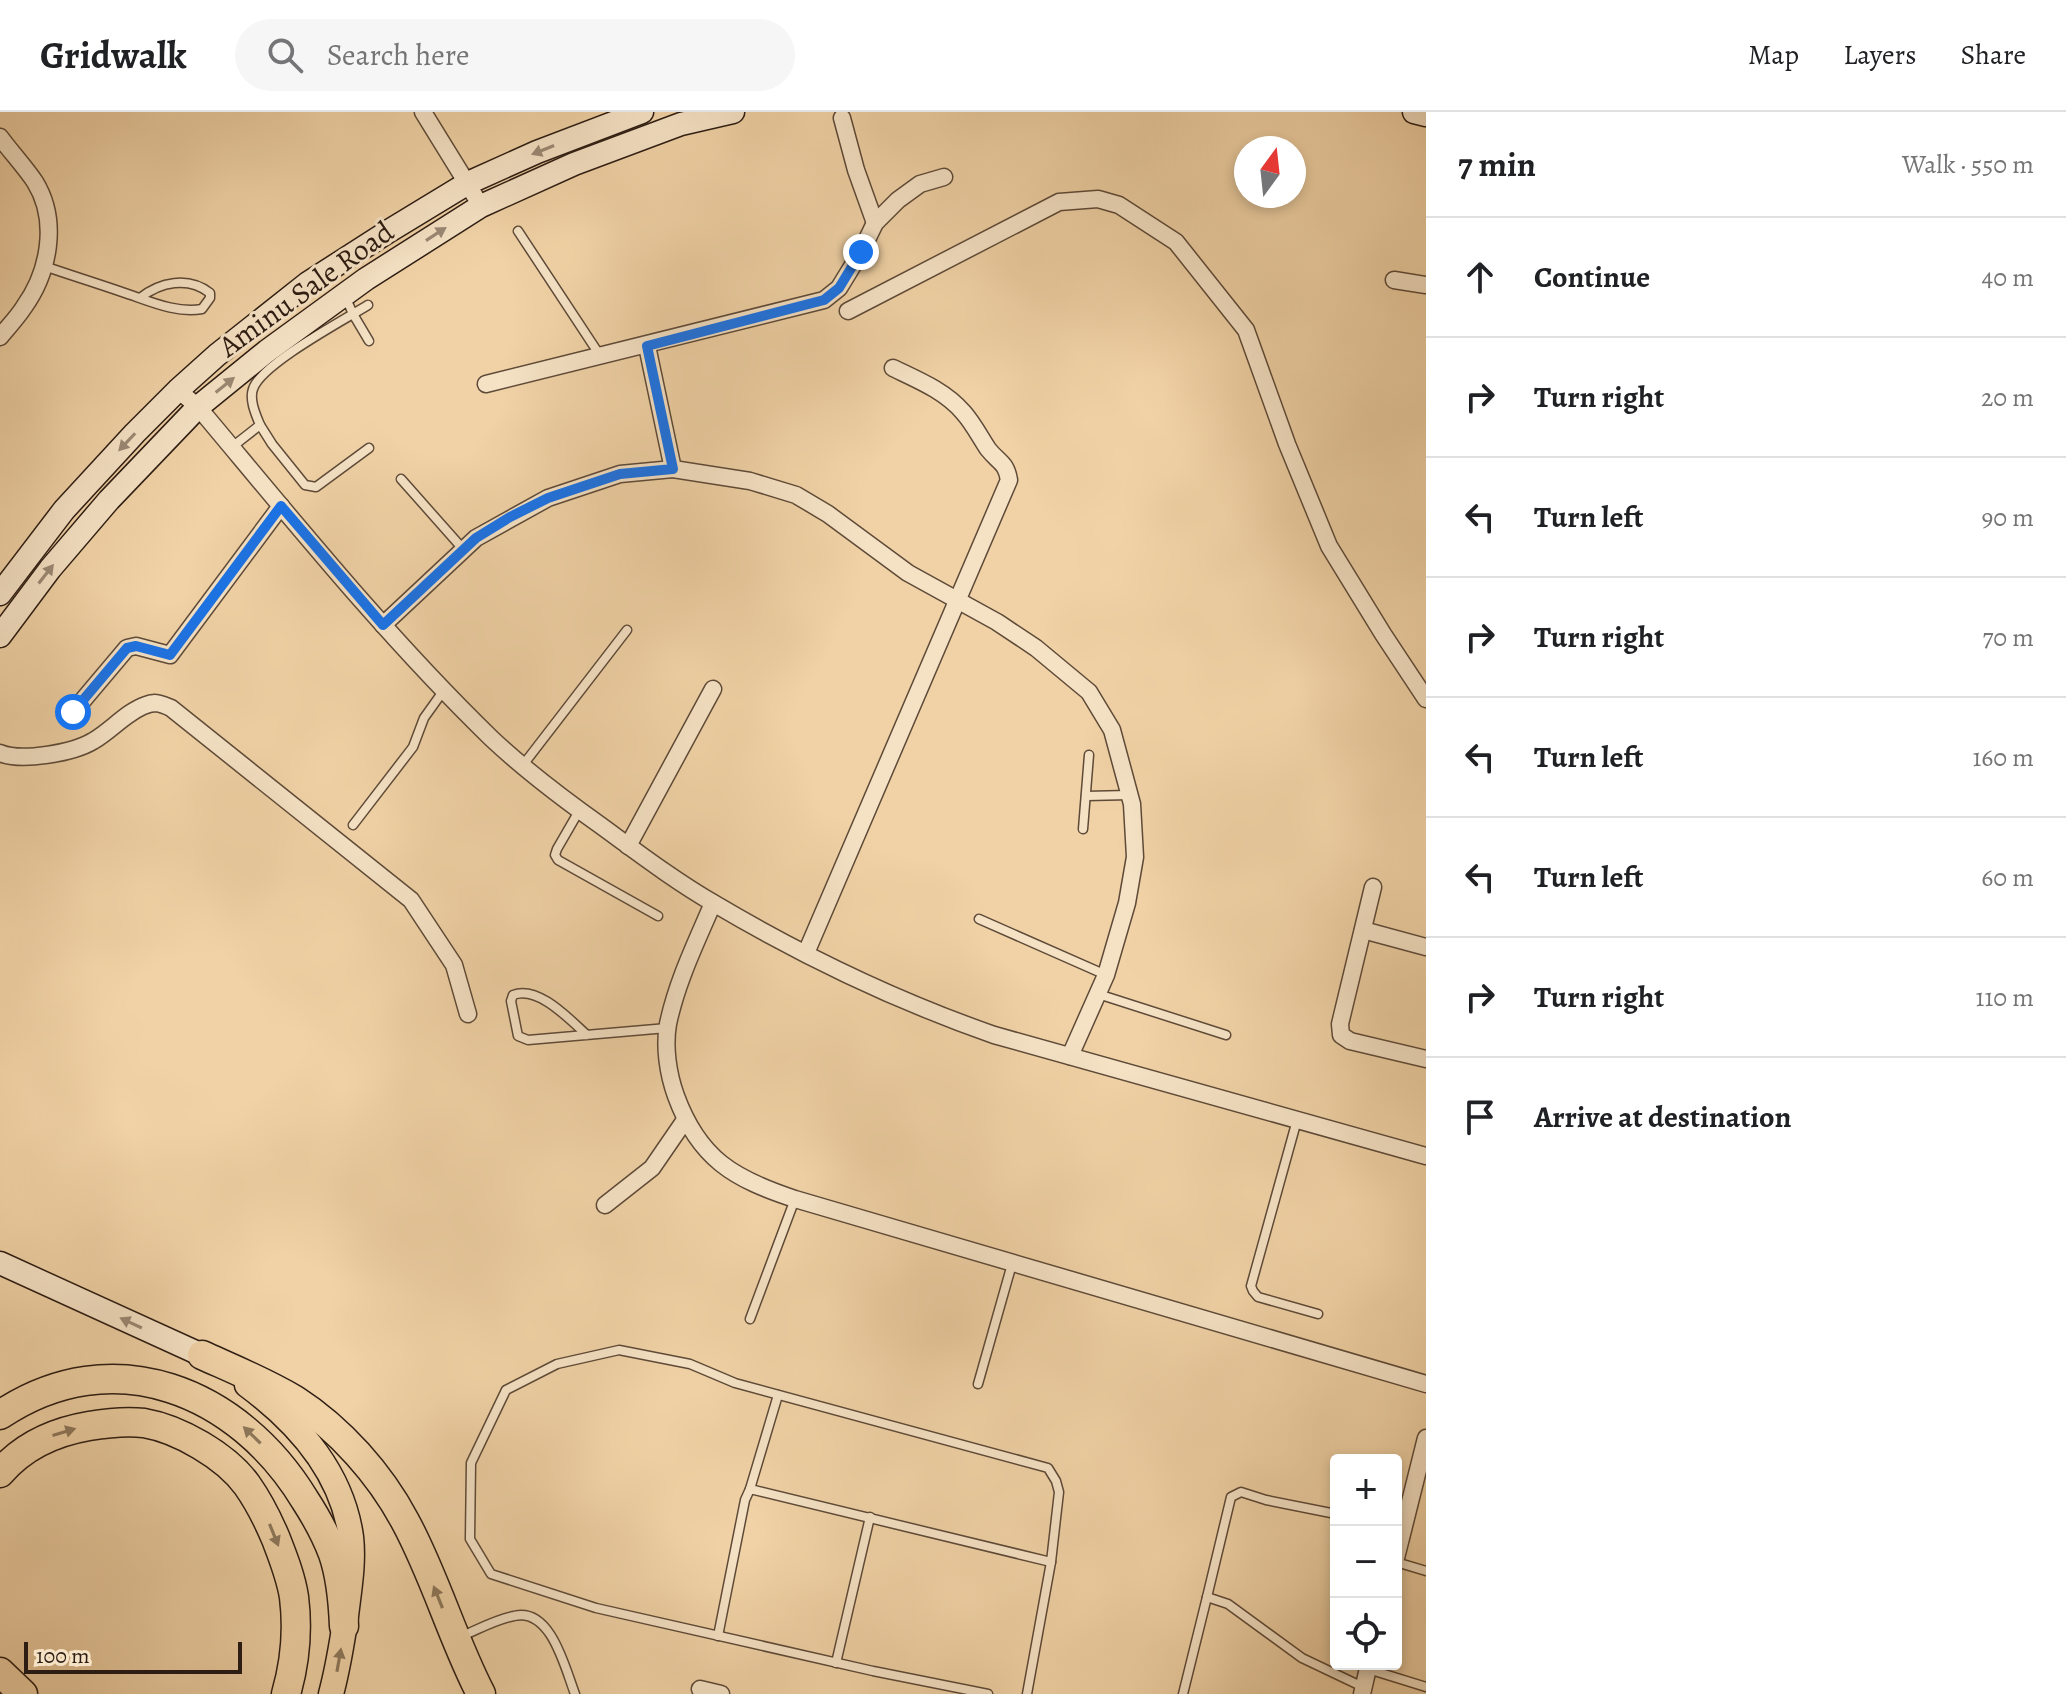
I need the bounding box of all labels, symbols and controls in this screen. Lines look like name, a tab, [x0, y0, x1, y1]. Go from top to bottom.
search box	[235, 19, 795, 91]
text: Gridwalk	[40, 29, 187, 81]
icon: search	[263, 33, 307, 77]
text: Search here	[327, 35, 469, 75]
text: Map	[1748, 36, 1799, 74]
text: Layers	[1843, 36, 1916, 74]
text: Share	[1960, 36, 2026, 74]
north arrow	[1234, 136, 1306, 208]
text: 7 min	[1458, 141, 1536, 188]
one-way arrow	[531, 144, 555, 157]
text: Walk · 550 m	[1902, 147, 2034, 182]
street label: Aminu Sale Road	[210, 211, 402, 367]
one-way arrow	[425, 227, 447, 242]
route end	[843, 234, 879, 270]
icon: ahead	[1458, 255, 1502, 299]
text: Continue	[1534, 257, 1650, 297]
text: 40 m	[1982, 260, 2034, 295]
icon: right	[1458, 375, 1502, 419]
one-way arrow	[215, 377, 235, 394]
text: Turn right	[1534, 377, 1664, 417]
text: 20 m	[1981, 380, 2034, 415]
one-way arrow	[118, 432, 136, 451]
icon: left	[1458, 495, 1502, 539]
text: Turn left	[1534, 497, 1643, 537]
text: 90 m	[1982, 500, 2034, 535]
one-way arrow	[38, 564, 54, 584]
icon: right	[1458, 615, 1502, 659]
text: Turn right	[1534, 617, 1664, 657]
text: 70 m	[1982, 620, 2034, 655]
route start	[55, 694, 91, 730]
icon: left	[1458, 735, 1502, 779]
text: Turn left	[1534, 737, 1643, 777]
text: 160 m	[1972, 740, 2034, 775]
icon: left	[1458, 855, 1502, 899]
text: Turn left	[1534, 857, 1643, 897]
text: 60 m	[1981, 860, 2034, 895]
icon: right	[1458, 975, 1502, 1019]
text: Turn right	[1534, 977, 1664, 1017]
text: 110 m	[1976, 980, 2034, 1015]
icon: arrive	[1458, 1095, 1502, 1139]
text: Arrive at destination	[1534, 1097, 1791, 1137]
one-way arrow	[119, 1316, 142, 1329]
one-way arrow	[53, 1425, 77, 1438]
one-way arrow	[243, 1426, 262, 1445]
map controls	[1330, 1454, 1402, 1670]
button: +	[1330, 1454, 1402, 1526]
one-way arrow	[268, 1523, 281, 1547]
button: −	[1330, 1526, 1402, 1598]
one-way arrow	[431, 1585, 444, 1609]
button: locate	[1330, 1598, 1402, 1670]
scale bar	[24, 1638, 242, 1674]
text: 100 m	[36, 1641, 90, 1671]
one-way arrow	[334, 1648, 346, 1673]

